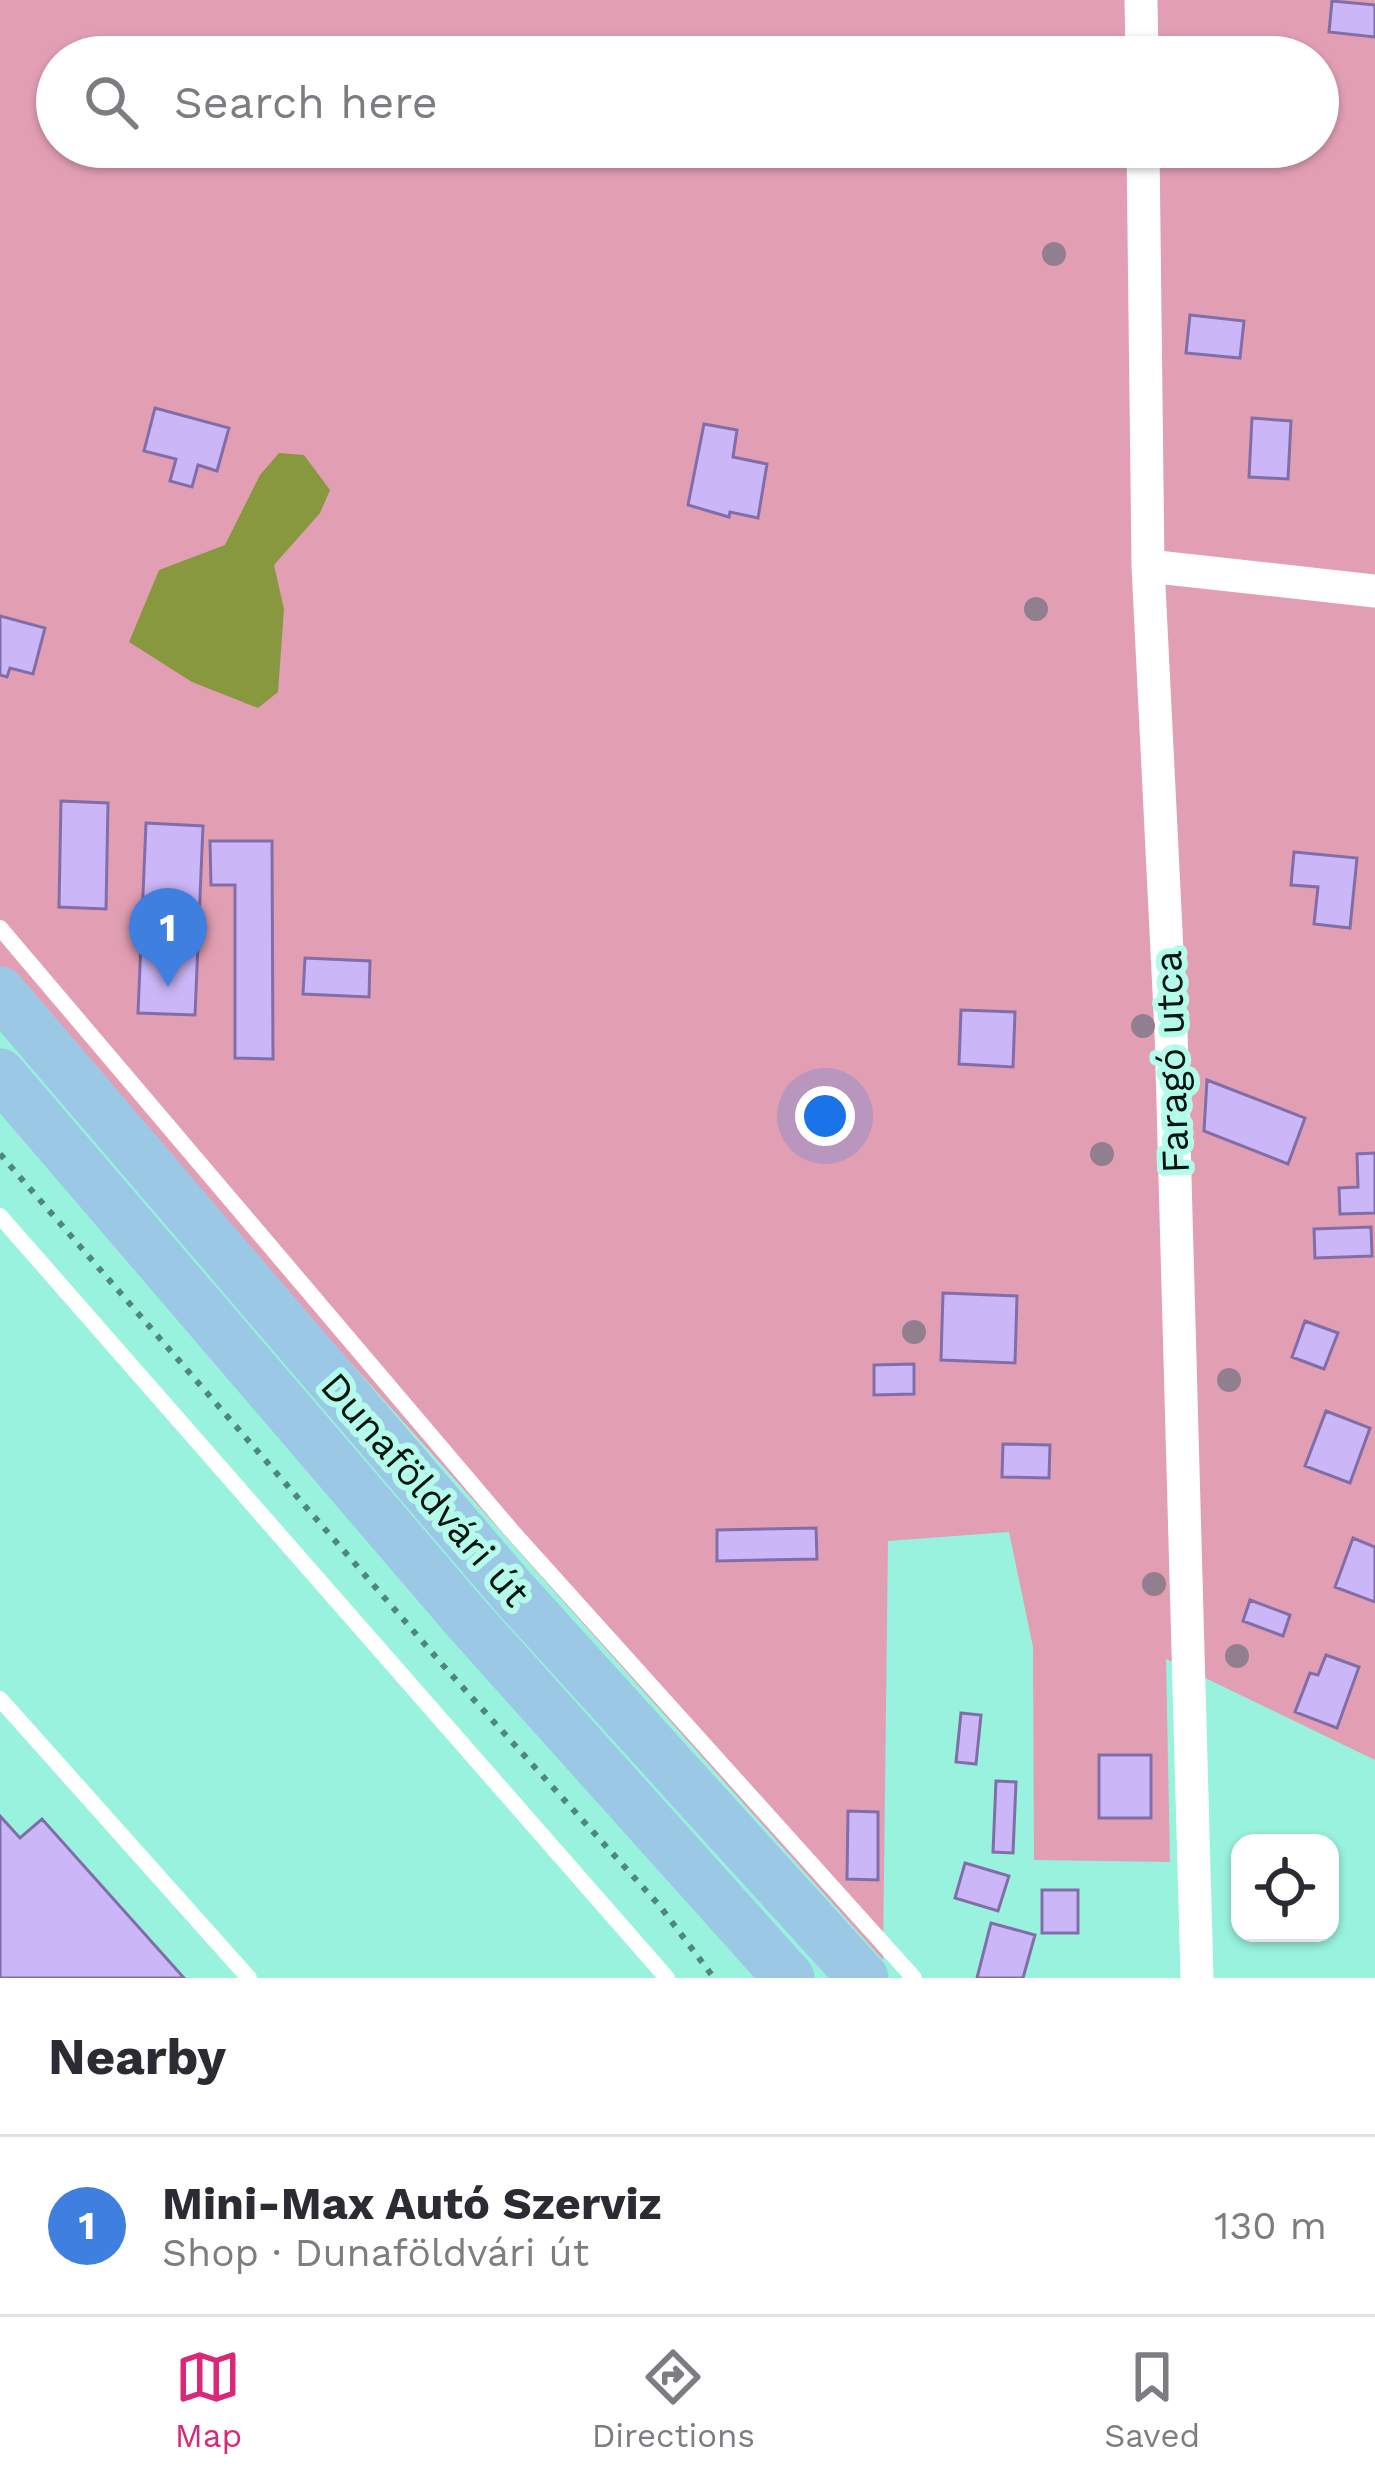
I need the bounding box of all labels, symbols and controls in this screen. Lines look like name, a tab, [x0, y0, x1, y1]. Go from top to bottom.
search box	[36, 36, 1339, 168]
icon: search	[78, 69, 144, 135]
text: Search here	[174, 76, 438, 129]
pin: 1	[129, 888, 207, 987]
street label: Faragó utca	[1145, 950, 1198, 1174]
your location	[795, 1086, 855, 1146]
street label: Dunaföldvári út	[312, 1363, 539, 1615]
map controls	[1231, 1834, 1339, 1942]
button: locate	[1231, 1834, 1339, 1942]
text: Nearby	[48, 2027, 226, 2086]
text: Mini-Max Autó Szerviz	[162, 2177, 662, 2230]
text: 1	[79, 2203, 95, 2248]
text: 130 m	[1214, 2203, 1327, 2248]
text: Shop · Dunaföldvári út	[162, 2230, 589, 2275]
tab: Map	[175, 2344, 242, 2455]
tab: Directions	[592, 2344, 755, 2455]
tab: Saved	[1104, 2344, 1200, 2455]

